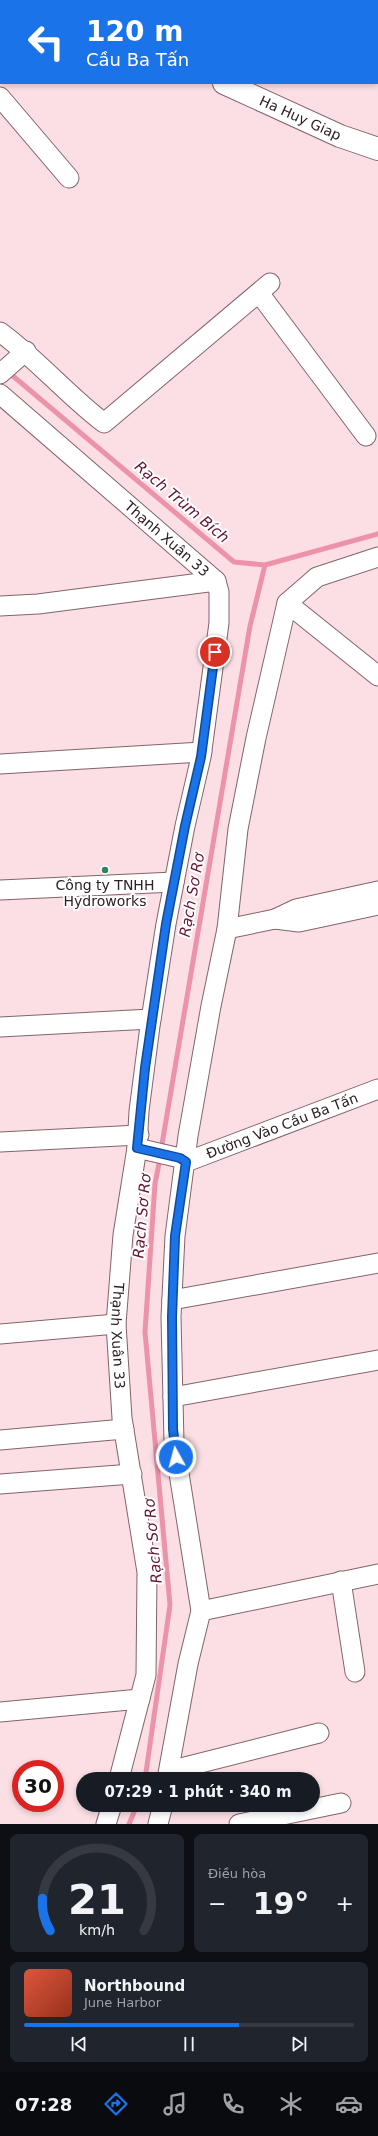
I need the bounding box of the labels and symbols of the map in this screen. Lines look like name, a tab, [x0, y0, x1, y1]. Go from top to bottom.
street label: Ha Huy Giap	[257, 92, 344, 144]
water label: Rạch Trùm Bích	[131, 457, 233, 547]
street label: Thạnh Xuân 33	[121, 497, 213, 580]
pin	[198, 635, 232, 669]
water label: Rạch Sơ Rơ	[176, 851, 208, 939]
marker: Công ty TNHH Hydroworks	[100, 865, 110, 875]
place label: Công ty TNHH Hydroworks	[56, 877, 154, 909]
street label: Đường Vào Cầu Ba Tấn	[204, 1089, 360, 1162]
water label: Rạch Sơ Rơ	[129, 1172, 155, 1259]
street label: Thạnh Xuân 33	[108, 1281, 128, 1389]
position arrow	[155, 1436, 197, 1478]
water label: Rạch Sơ Rơ	[140, 1497, 166, 1584]
speed limit sign: 30	[12, 1760, 64, 1812]

